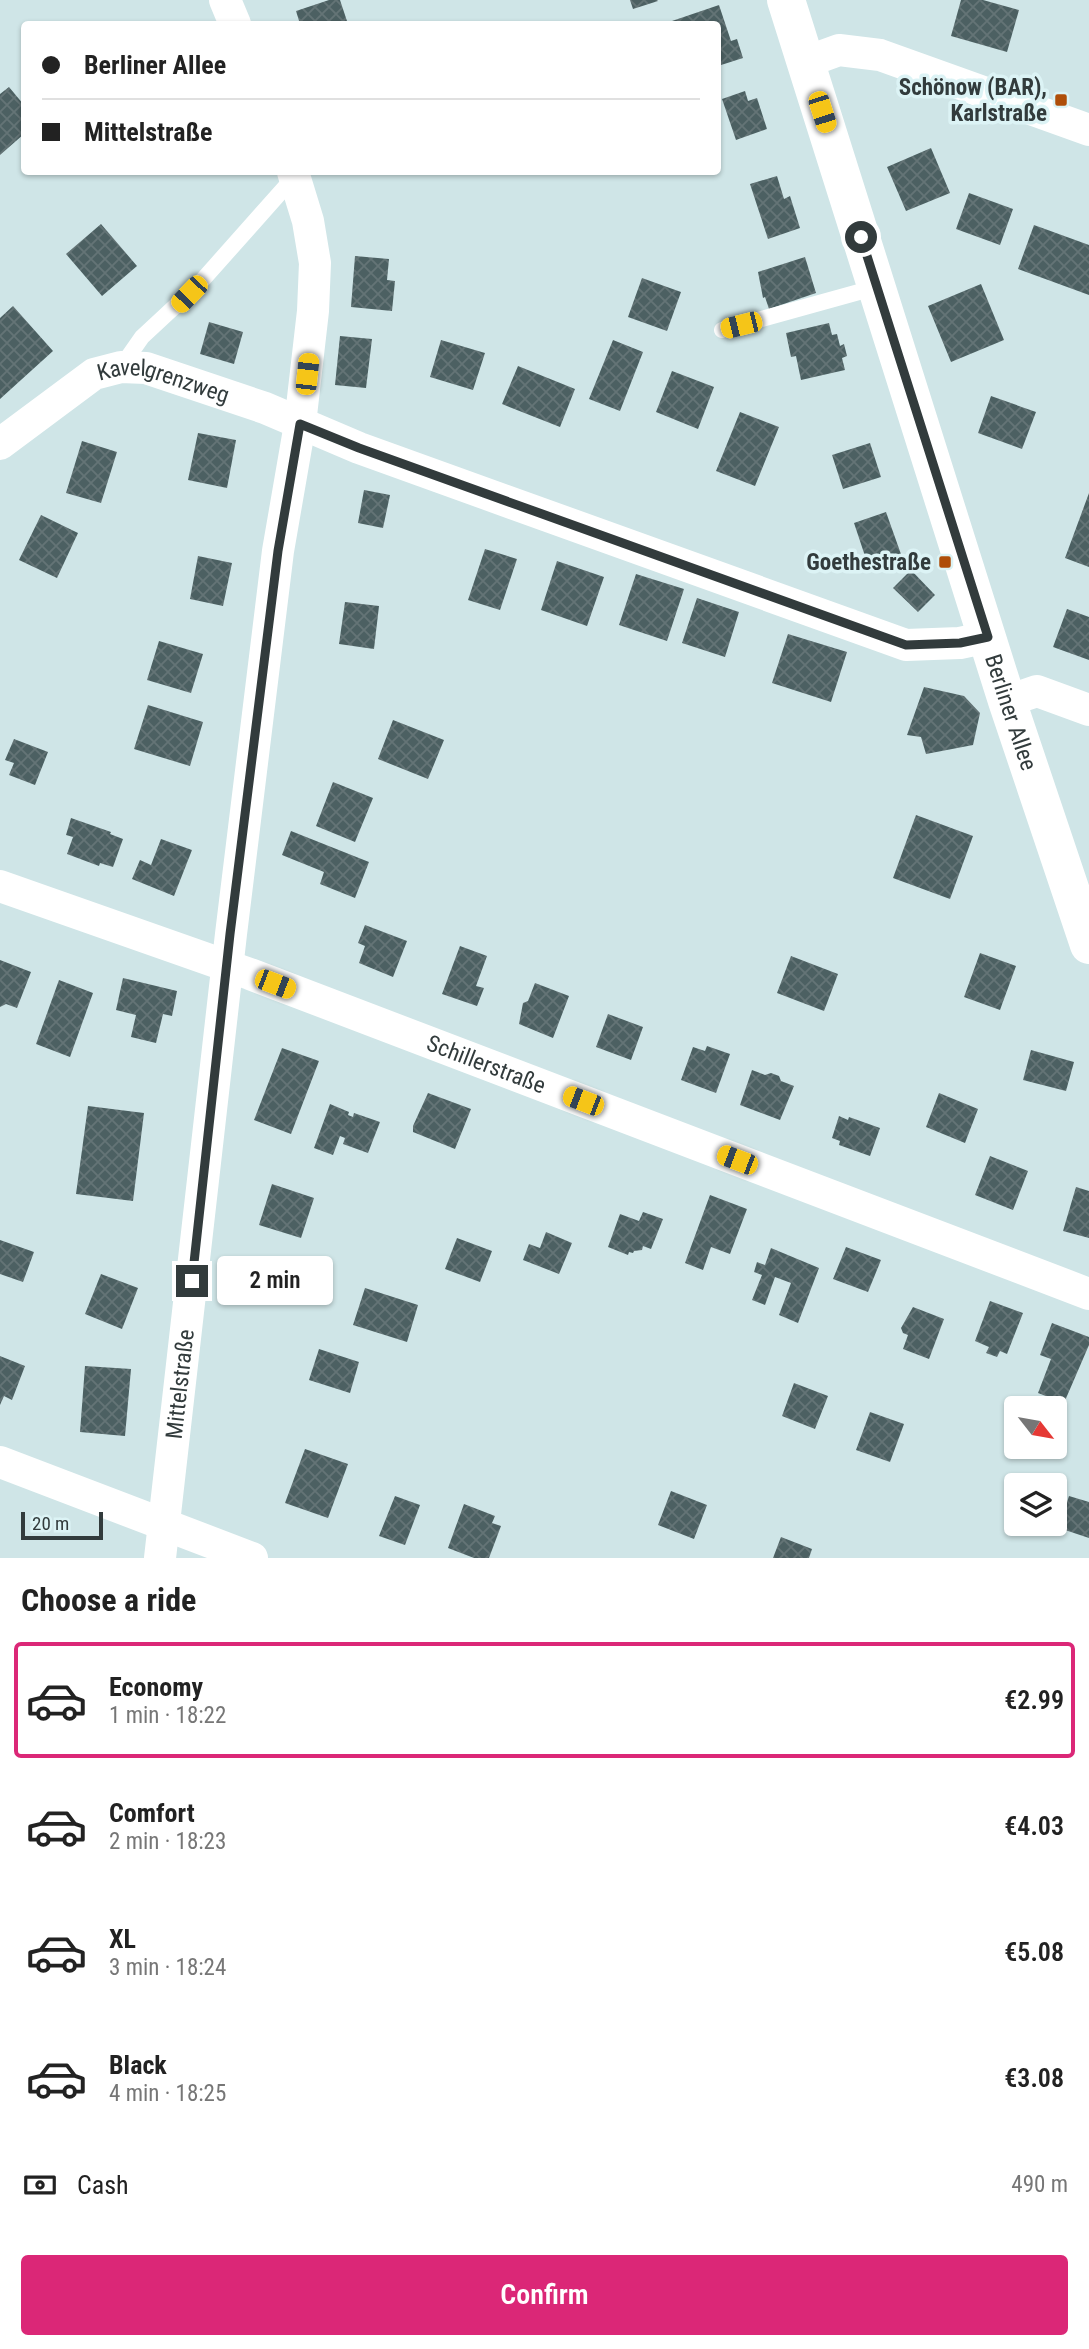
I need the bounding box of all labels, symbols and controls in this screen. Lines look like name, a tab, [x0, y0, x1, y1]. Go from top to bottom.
text: Berliner Allee	[84, 50, 226, 80]
place label: Schönow (BAR), Karlstraße	[899, 74, 1047, 127]
car	[806, 89, 839, 135]
marker: Schönow (BAR), Karlstraße	[1053, 92, 1069, 108]
text: Mittelstraße	[84, 117, 212, 147]
route start	[845, 221, 877, 253]
car	[167, 272, 212, 316]
car	[719, 310, 764, 340]
car	[295, 352, 320, 396]
street label: Kavelgrenzweg	[94, 354, 233, 409]
place label: Goethestraße	[806, 549, 931, 576]
marker: Goethestraße	[937, 554, 953, 570]
street label: Berliner Allee	[979, 651, 1042, 774]
car	[252, 967, 299, 1001]
street label: Schillerstraße	[423, 1030, 549, 1100]
car	[560, 1084, 607, 1118]
car	[714, 1143, 761, 1177]
callout: 2 min	[216, 1256, 332, 1306]
route end	[176, 1265, 208, 1297]
text: 2 min	[250, 1267, 300, 1294]
street label: Mittelstraße	[161, 1328, 200, 1440]
north arrow	[1004, 1396, 1068, 1460]
map controls	[1004, 1396, 1067, 1536]
button: layers	[1004, 1473, 1067, 1536]
scale bar	[21, 1509, 103, 1541]
text: 20 m	[32, 1512, 69, 1535]
text: Choose a ride	[21, 1581, 196, 1619]
icon: car	[25, 1669, 88, 1732]
text: Economy	[109, 1672, 203, 1702]
text: €2.99	[1004, 1685, 1064, 1715]
text: 1 min · 18:22	[109, 1702, 226, 1729]
icon: car	[25, 1795, 88, 1858]
text: Comfort	[109, 1798, 195, 1828]
text: €4.03	[1004, 1811, 1064, 1841]
text: 2 min · 18:23	[109, 1828, 226, 1855]
icon: car	[25, 1921, 88, 1984]
text: XL	[109, 1924, 136, 1954]
text: €5.08	[1004, 1937, 1064, 1967]
text: 3 min · 18:24	[109, 1954, 226, 1981]
icon: car	[25, 2047, 88, 2110]
text: Black	[109, 2050, 167, 2080]
text: €3.08	[1004, 2063, 1064, 2093]
text: 4 min · 18:25	[109, 2080, 226, 2107]
icon: cash	[21, 2166, 59, 2204]
text: Cash	[77, 2170, 129, 2200]
text: 490 m	[1011, 2171, 1068, 2198]
button: Confirm	[21, 2255, 1068, 2335]

